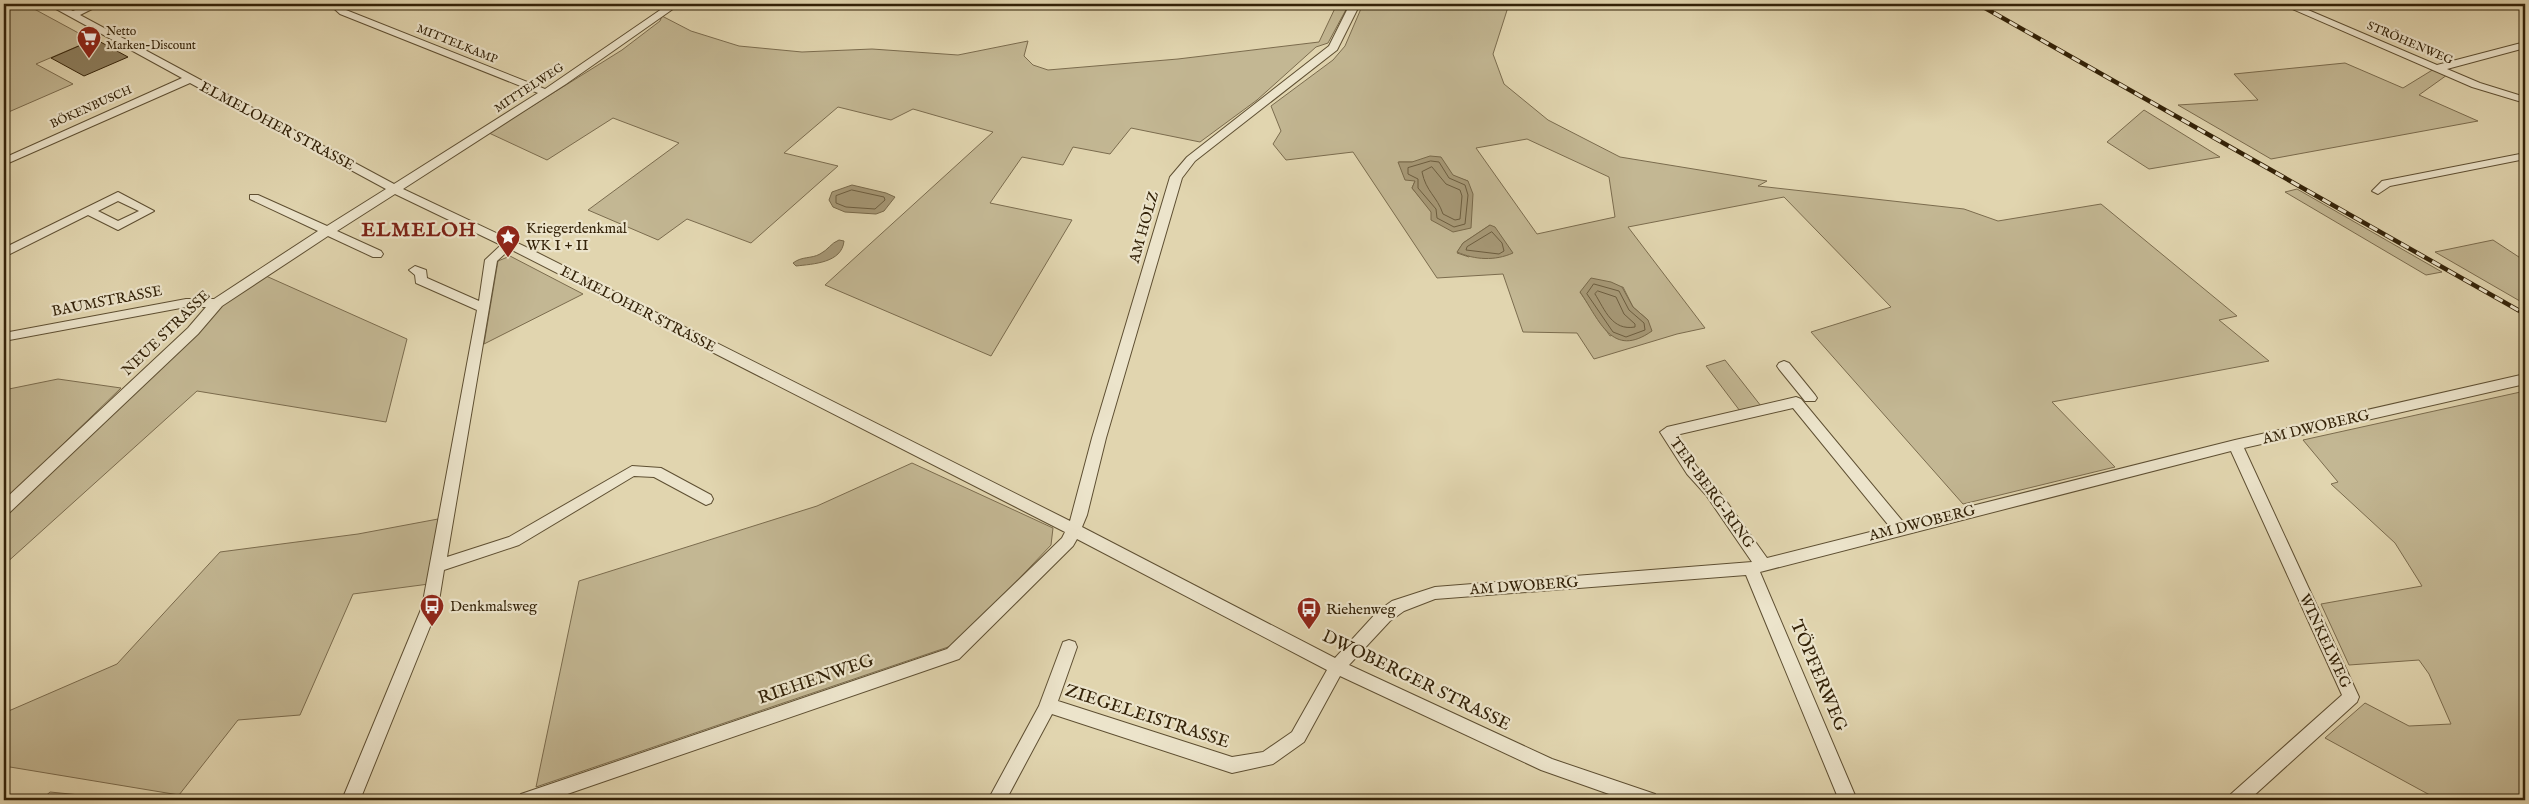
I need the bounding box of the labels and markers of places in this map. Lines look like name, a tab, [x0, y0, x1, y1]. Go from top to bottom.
place label: Netto Marken-Discount	[106, 24, 196, 53]
supermarket icon: Netto Marken-Discount	[76, 25, 102, 59]
place label: Kriegerdenkmal WK I + II	[526, 219, 628, 255]
place icon: Kriegerdenkmal WK I + II	[495, 224, 521, 258]
bus stop icon: Denkmalsweg	[419, 593, 445, 627]
bus stop icon: Riehenweg	[1296, 596, 1322, 630]
place label: Denkmalsweg	[450, 597, 538, 616]
place label: Riehenweg	[1326, 600, 1396, 619]

